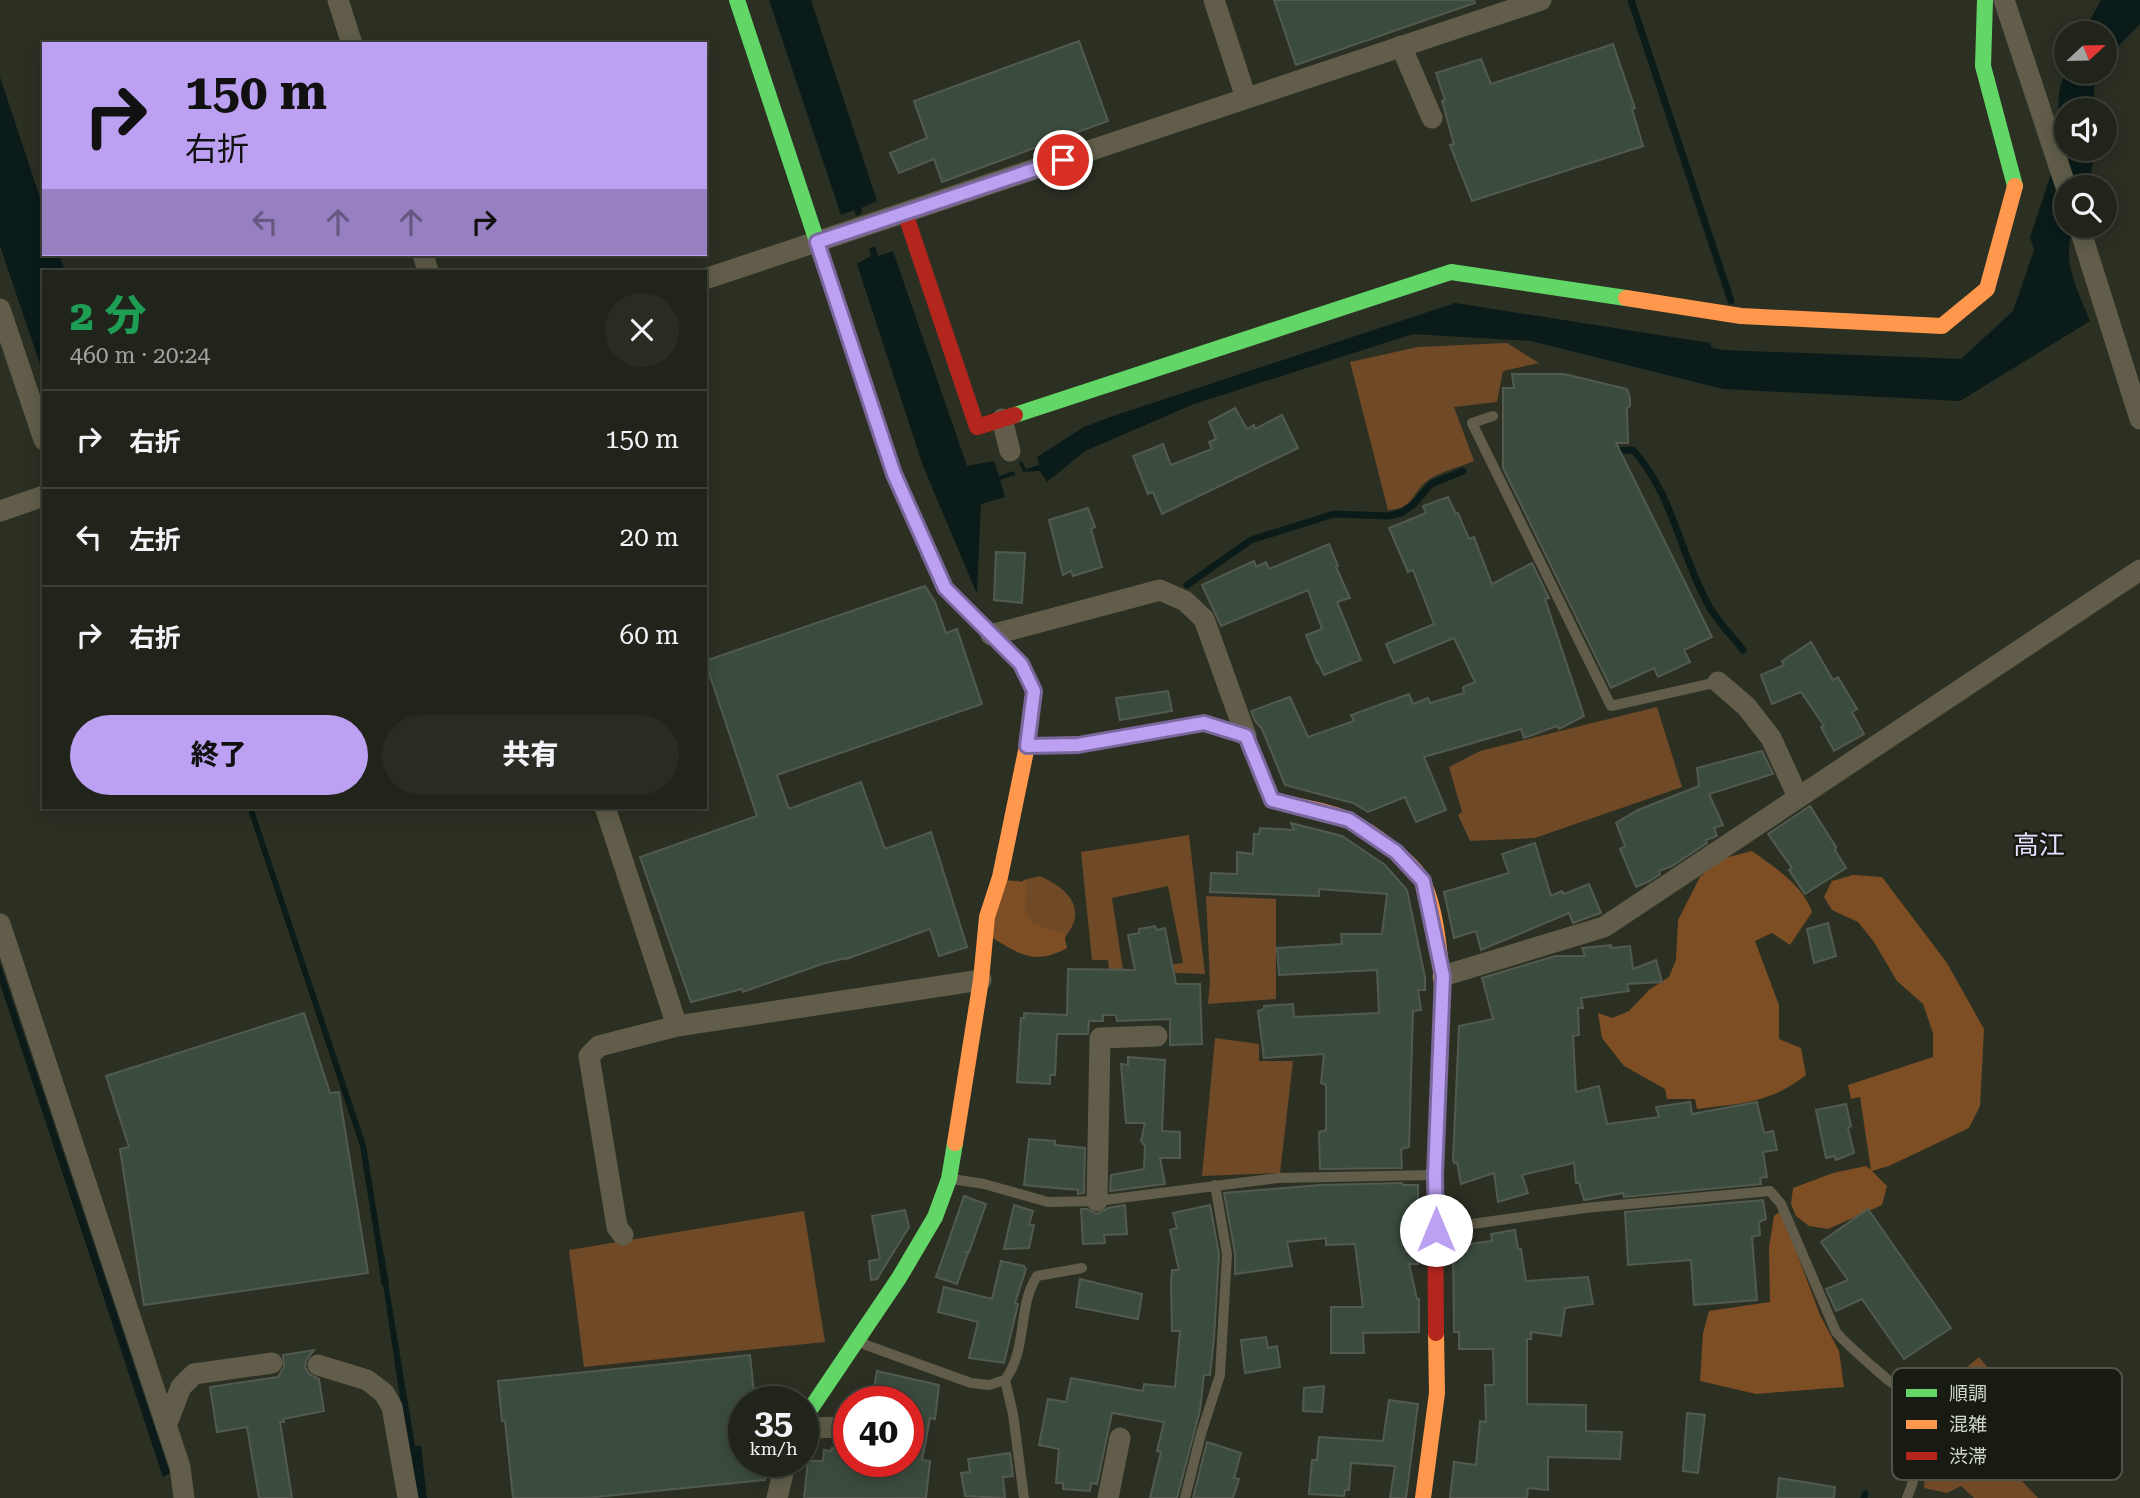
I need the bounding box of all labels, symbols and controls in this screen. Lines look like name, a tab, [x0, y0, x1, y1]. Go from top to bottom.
north arrow	[2054, 21, 2118, 84]
map controls	[2054, 21, 2117, 238]
text: 150 m	[185, 64, 327, 121]
icon: right	[70, 70, 161, 161]
button: sound	[2054, 98, 2117, 161]
text: 右折	[185, 130, 249, 168]
pin	[1033, 130, 1093, 190]
icon: arrive	[1044, 141, 1082, 179]
button: search	[2054, 175, 2117, 238]
icon: left	[246, 203, 284, 241]
icon: ahead	[319, 203, 357, 241]
icon: ahead	[392, 203, 430, 241]
icon: right	[465, 203, 503, 241]
text: 2 分	[70, 291, 146, 340]
button: close	[605, 293, 679, 367]
text: 460 m · 20:24	[70, 342, 210, 369]
icon: right	[70, 420, 108, 458]
text: 150 m	[605, 424, 679, 454]
text: 右折	[129, 427, 181, 457]
icon: left	[70, 518, 108, 556]
text: 20 m	[620, 522, 679, 552]
text: 左折	[129, 525, 181, 555]
icon: right	[70, 616, 108, 654]
text: 60 m	[620, 620, 679, 650]
text: 右折	[129, 623, 181, 653]
button: 終了	[70, 715, 368, 795]
button: 共有	[382, 715, 679, 795]
district label: 高江	[2013, 830, 2065, 860]
position arrow	[1399, 1193, 1473, 1267]
legend	[1892, 1368, 2122, 1480]
text: 順調	[1949, 1382, 1987, 1405]
speed limit sign: 40	[833, 1386, 924, 1477]
text: 35	[754, 1402, 793, 1443]
text: 混雑	[1949, 1413, 1987, 1436]
text: km/h	[749, 1438, 798, 1459]
text: 渋滞	[1949, 1445, 1987, 1468]

